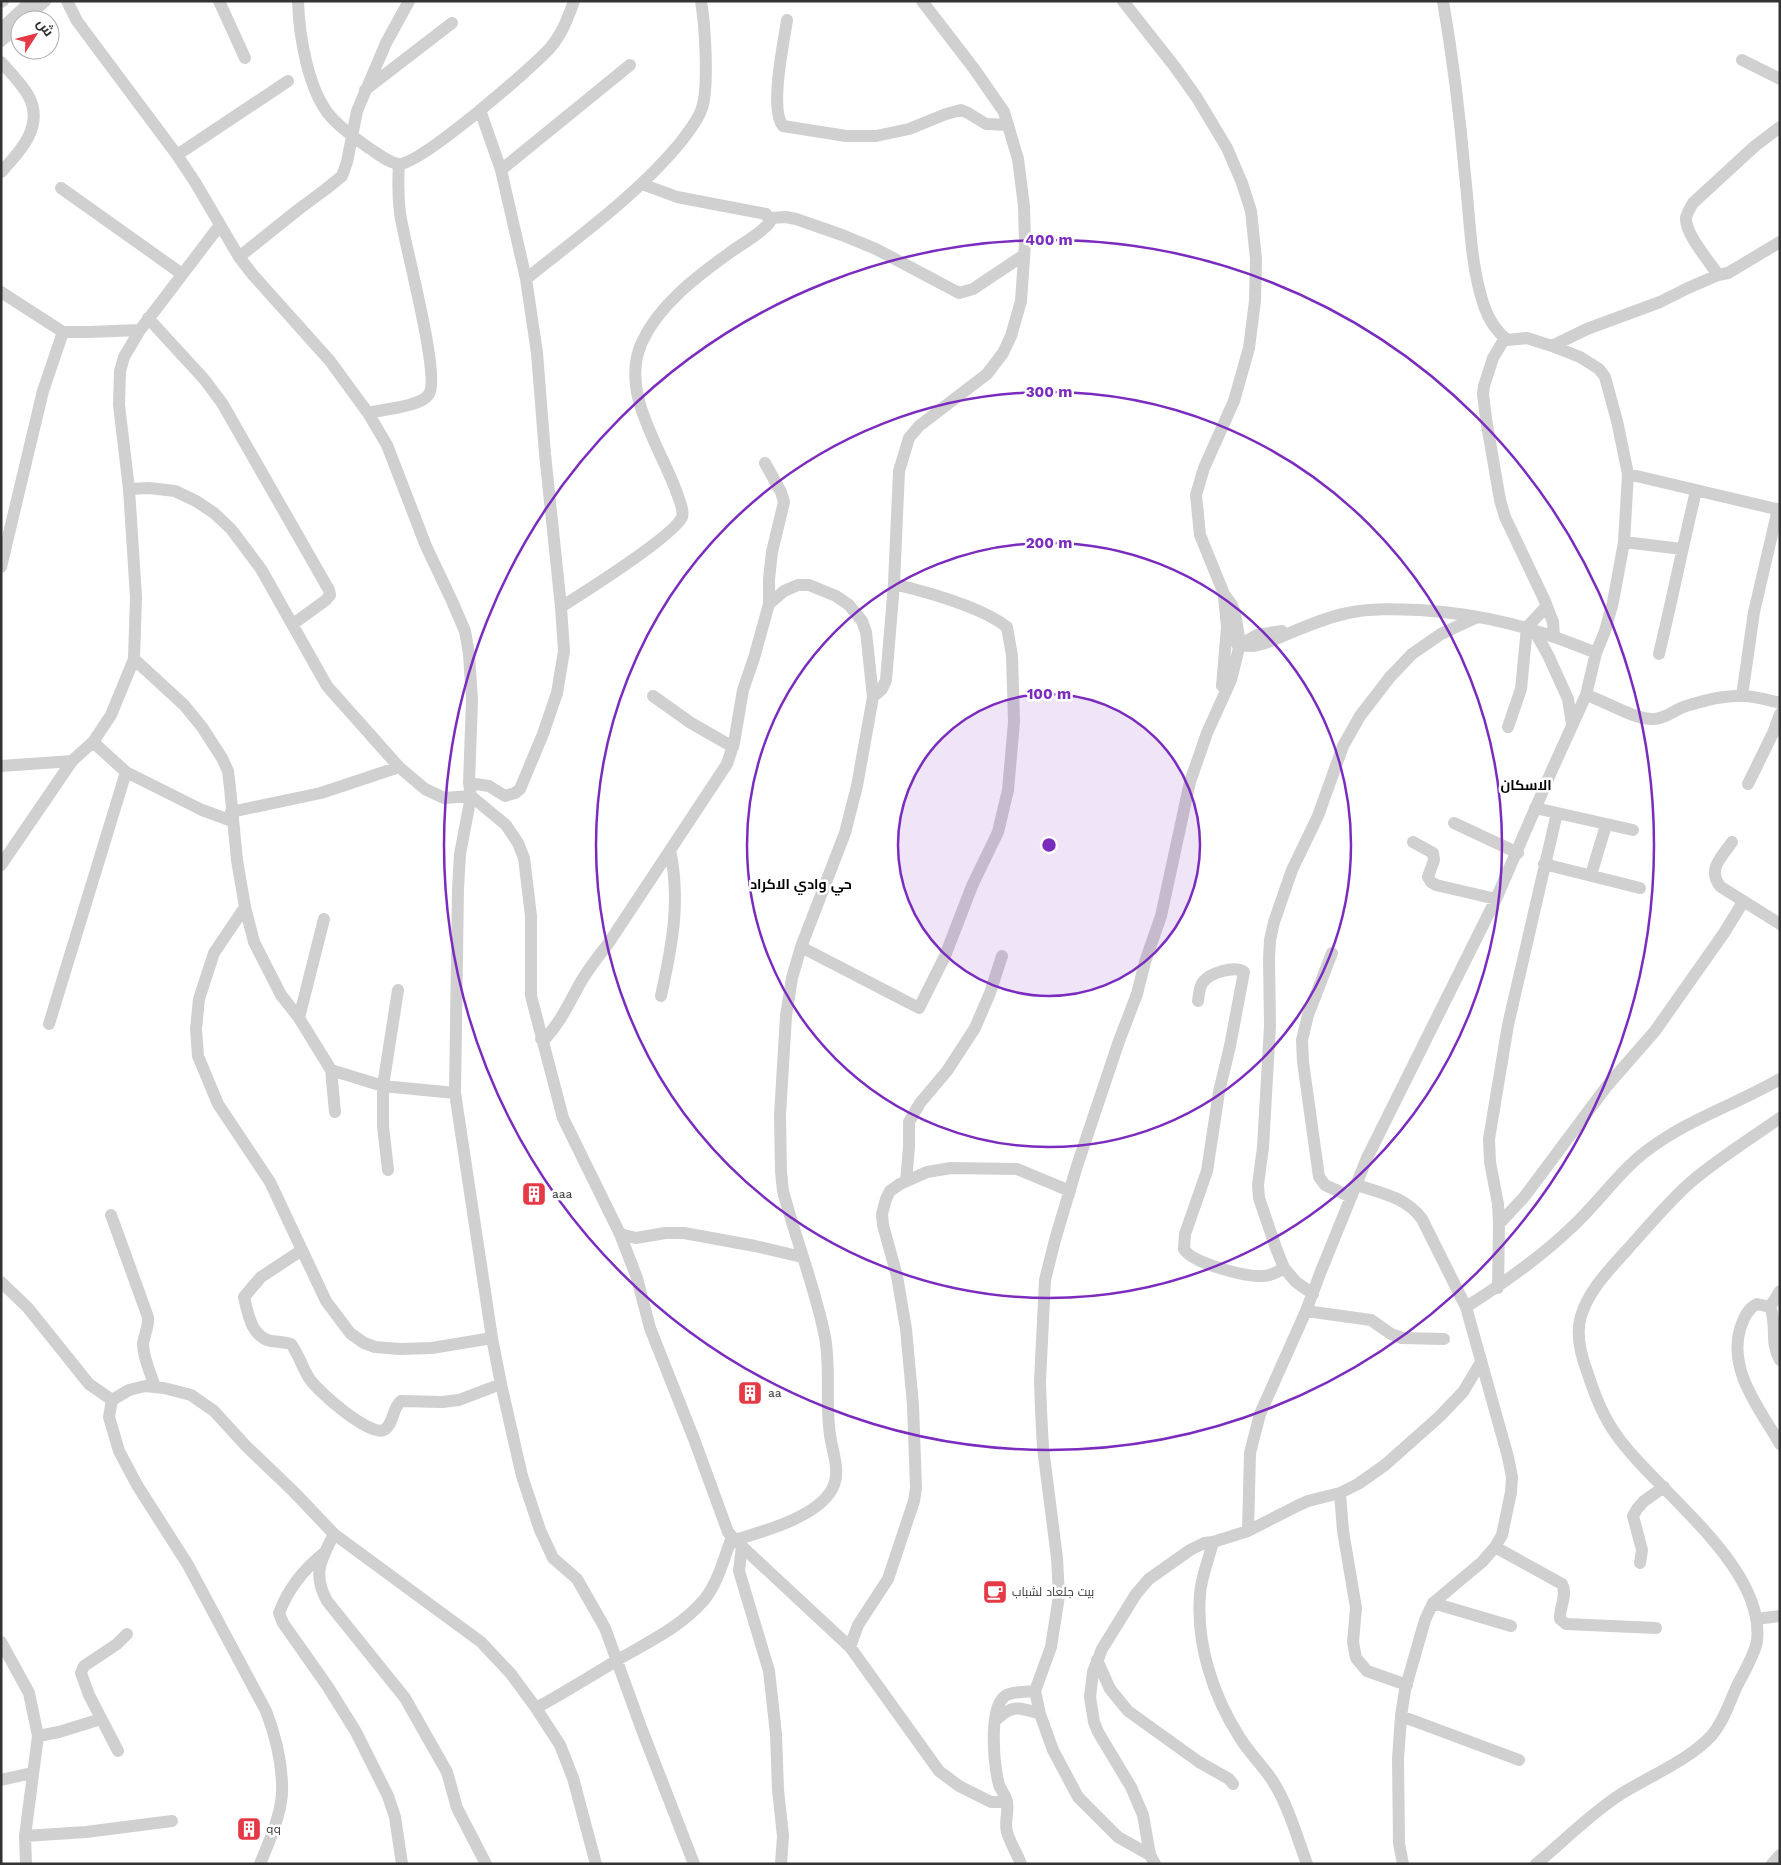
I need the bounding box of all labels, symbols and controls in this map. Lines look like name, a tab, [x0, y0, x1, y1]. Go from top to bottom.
north arrow	[10, 10, 60, 60]
text: ش	[33, 15, 57, 40]
text: 400 m	[1025, 231, 1073, 249]
text: 300 m	[1026, 383, 1072, 401]
text: 200 m	[1026, 534, 1072, 552]
text: 100 m	[1027, 685, 1071, 703]
district label: الاسكان	[1500, 777, 1552, 793]
centre of rings	[1040, 836, 1058, 854]
district label: حي وادي الاكراد	[750, 876, 852, 896]
building icon: aaa	[521, 1181, 547, 1207]
place label: aaa	[552, 1187, 573, 1201]
building icon: aa	[737, 1380, 763, 1406]
place label: aa	[768, 1386, 782, 1400]
cafe icon: بيت جلعاد لشباب	[982, 1579, 1008, 1605]
place label: بيت جلعاد لشباب	[1012, 1585, 1094, 1599]
building icon: qq	[236, 1816, 262, 1842]
place label: qq	[266, 1822, 281, 1836]

